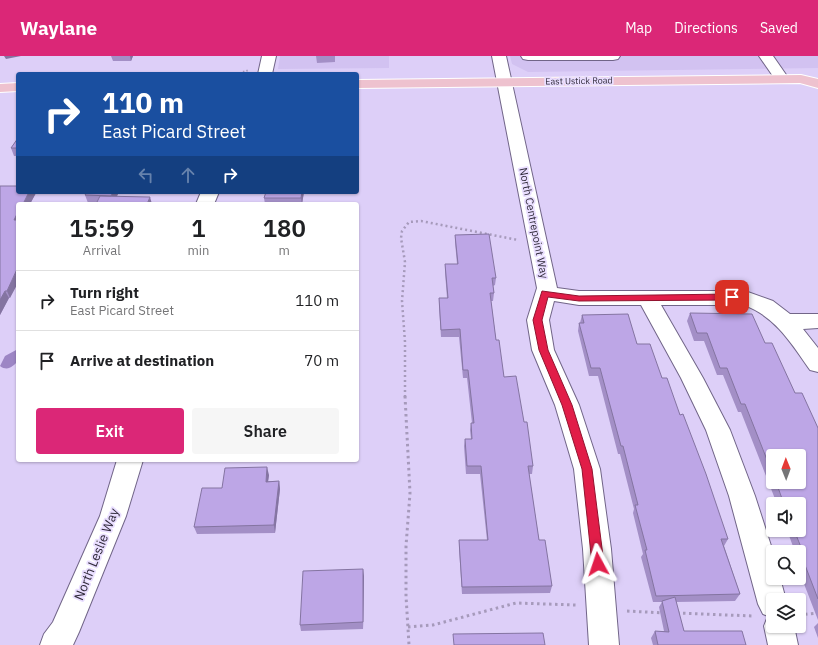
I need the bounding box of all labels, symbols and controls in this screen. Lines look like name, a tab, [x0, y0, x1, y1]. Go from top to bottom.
text: Waylane	[20, 16, 97, 40]
text: Map	[625, 19, 652, 37]
text: Directions	[674, 19, 738, 37]
text: Saved	[760, 19, 798, 37]
street label: East Ustick Road	[545, 74, 613, 87]
text: 110 m	[102, 84, 184, 121]
icon: right	[36, 88, 88, 140]
text: East Picard Street	[102, 120, 246, 143]
icon: left	[135, 164, 157, 186]
icon: ahead	[177, 164, 199, 186]
icon: right	[219, 164, 241, 186]
street label: North Centrepoint Way	[516, 166, 552, 280]
text: 15:59	[69, 212, 134, 244]
text: 1	[191, 212, 206, 244]
text: 180	[263, 212, 306, 244]
text: Arrival	[83, 242, 121, 259]
text: min	[188, 242, 210, 259]
text: m	[279, 242, 290, 259]
pin	[715, 280, 749, 314]
text: Turn right	[70, 283, 139, 302]
icon: arrive	[721, 286, 743, 308]
icon: right	[36, 290, 58, 312]
text: 110 m	[295, 291, 339, 310]
text: East Picard Street	[70, 302, 174, 319]
icon: arrive	[36, 350, 58, 372]
text: Arrive at destination	[70, 351, 214, 370]
text: 70 m	[304, 351, 339, 370]
button: Exit	[36, 408, 184, 454]
button: Share	[192, 408, 339, 454]
north arrow	[766, 449, 806, 489]
map controls	[766, 449, 806, 633]
button: sound	[766, 497, 806, 537]
street label: North Leslie Way	[70, 505, 123, 603]
position arrow	[577, 543, 619, 585]
button: search	[766, 545, 806, 585]
button: layers	[766, 593, 806, 633]

